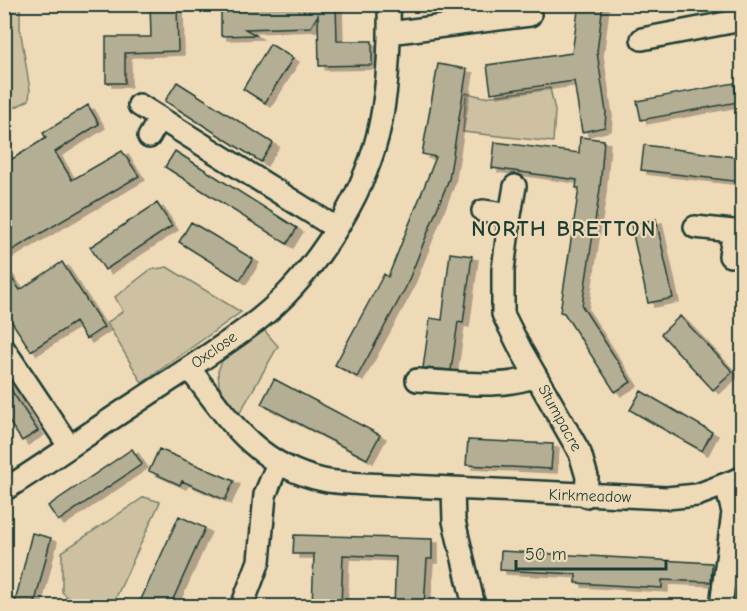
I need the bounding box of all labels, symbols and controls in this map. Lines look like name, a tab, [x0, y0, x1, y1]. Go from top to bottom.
district label: NORTH BRETTON	[471, 216, 657, 242]
street label: Oxclose	[188, 328, 240, 372]
street label: Stumpacre	[534, 382, 586, 454]
street label: Kirkmeadow	[548, 486, 632, 506]
scale bar	[516, 533, 666, 571]
text: 50 m	[525, 544, 567, 565]

